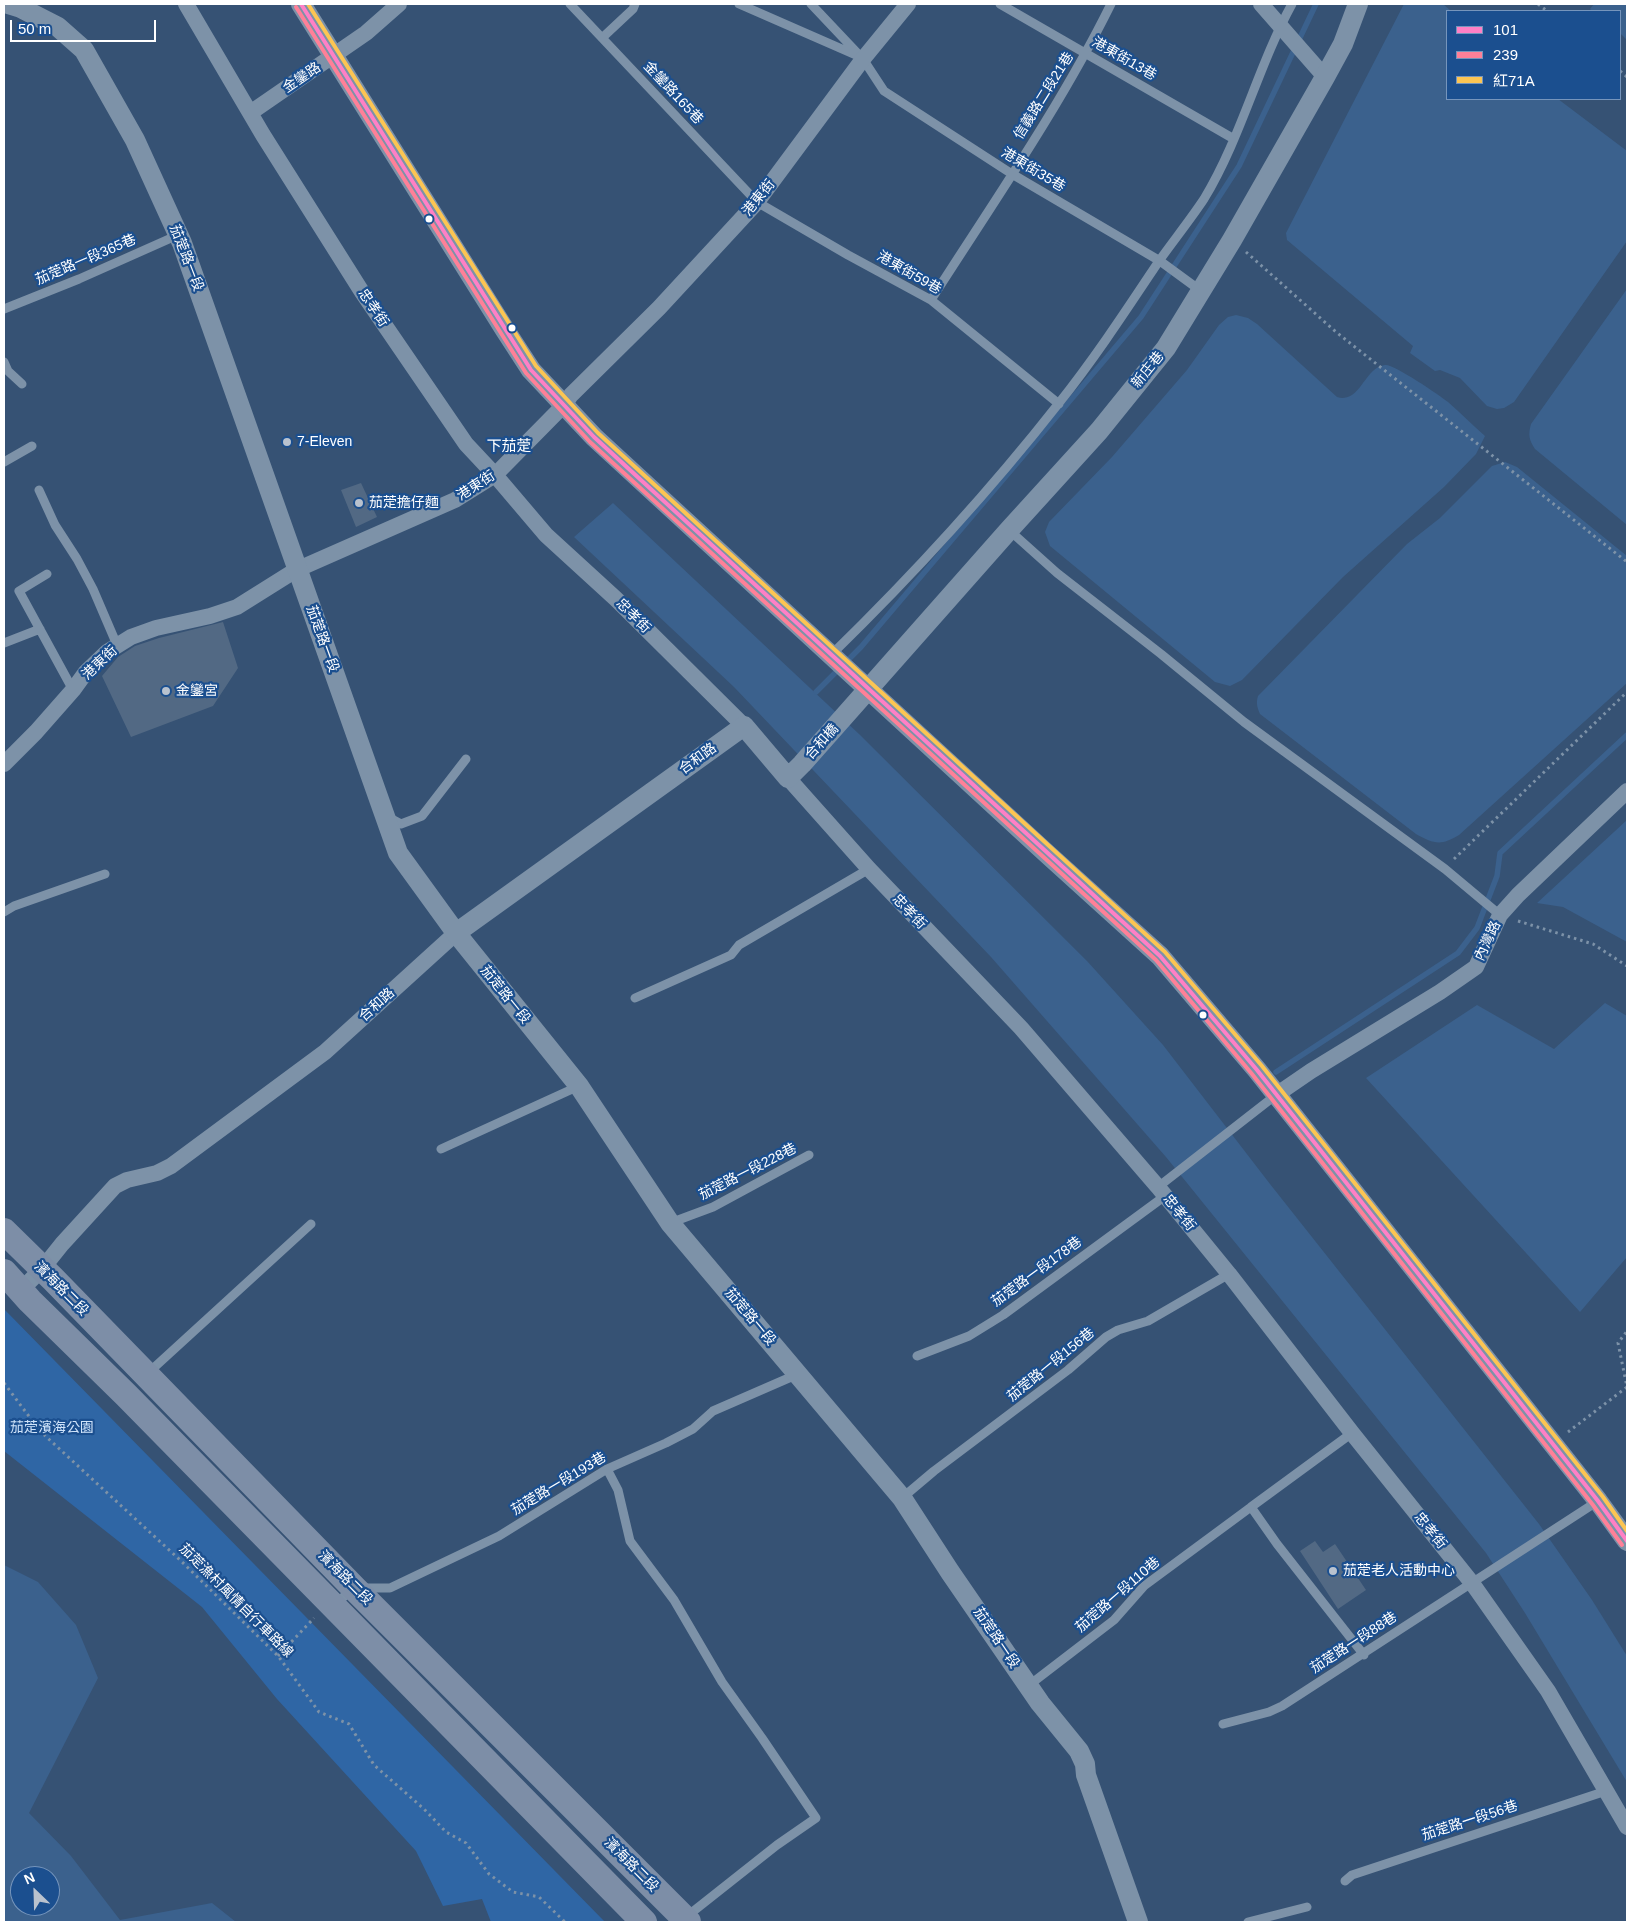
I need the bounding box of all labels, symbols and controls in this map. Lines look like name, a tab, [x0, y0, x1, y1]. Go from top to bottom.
scale bar	[12, 10, 159, 42]
legend	[1446, 10, 1621, 100]
text: 50 m	[18, 20, 51, 37]
text: 101	[1493, 21, 1518, 38]
street label: 港東街13巷	[1089, 34, 1159, 84]
text: 239	[1493, 46, 1518, 63]
street label: 信義路二段21巷	[1010, 49, 1078, 143]
street label: 金鑾路165巷	[640, 58, 706, 128]
street label: 金鑾路	[280, 59, 324, 97]
text: 紅71A	[1493, 72, 1535, 89]
street label: 港東街35巷	[998, 144, 1068, 196]
street label: 港東街	[739, 176, 779, 220]
unlabelled marker	[424, 214, 434, 224]
street label: 茄萣路一段	[166, 222, 206, 294]
street label: 茄萣路一段365巷	[33, 231, 139, 289]
street label: 港東街59巷	[874, 248, 944, 298]
street label: 忠孝街	[354, 286, 392, 330]
unlabelled marker	[507, 323, 517, 333]
street label: 新庄巷	[1128, 348, 1168, 392]
place label: 7-Eleven	[297, 434, 352, 450]
marker: 7-Eleven	[281, 436, 293, 448]
district label: 下茄萣	[487, 438, 531, 456]
street label: 港東街	[454, 468, 498, 504]
place label: 茄萣擔仔麵	[369, 495, 439, 511]
marker: 茄萣擔仔麵	[353, 497, 365, 509]
street label: 忠孝街	[612, 595, 654, 637]
street label: 茄萣路一段	[302, 603, 342, 675]
street label: 港東街	[79, 643, 121, 683]
place label: 金鑾宮	[176, 683, 218, 699]
marker: 金鑾宮	[160, 685, 172, 697]
street label: 合和橋	[802, 721, 842, 763]
street label: 合和路	[676, 740, 720, 778]
street label: 忠孝街	[888, 891, 930, 933]
street label: 內灣路	[1472, 918, 1504, 964]
street label: 茄萣路一段	[476, 963, 534, 1027]
street label: 合和路	[356, 985, 398, 1025]
unlabelled marker	[1198, 1010, 1208, 1020]
street label: 茄萣路一段228巷	[696, 1140, 800, 1204]
street label: 忠孝街	[1159, 1191, 1199, 1235]
street label: 茄萣路一段178巷	[989, 1234, 1085, 1310]
street label: 濱海路二段	[30, 1258, 92, 1320]
street label: 茄萣路一段	[721, 1285, 779, 1349]
street label: 茄萣路一段156巷	[1004, 1325, 1098, 1405]
park label: 茄萣濱海公園	[10, 1420, 94, 1436]
street label: 茄萣路一段193巷	[509, 1449, 609, 1519]
street label: 忠孝街	[1410, 1509, 1450, 1553]
street label: 茄萣漁村風情自行車路線	[176, 1541, 296, 1661]
street label: 濱海路二段	[314, 1547, 376, 1609]
street label: 茄萣路一段110巷	[1072, 1554, 1164, 1636]
place label: 茄萣老人活動中心	[1343, 1563, 1455, 1579]
marker: 茄萣老人活動中心	[1327, 1565, 1339, 1577]
street label: 茄萣路一段	[969, 1604, 1023, 1672]
street label: 茄萣路一段88巷	[1308, 1609, 1400, 1677]
street label: 茄萣路一段56巷	[1420, 1798, 1520, 1844]
street label: 濱海路二段	[600, 1834, 662, 1896]
north arrow	[10, 1866, 60, 1916]
text: N	[21, 1869, 37, 1888]

